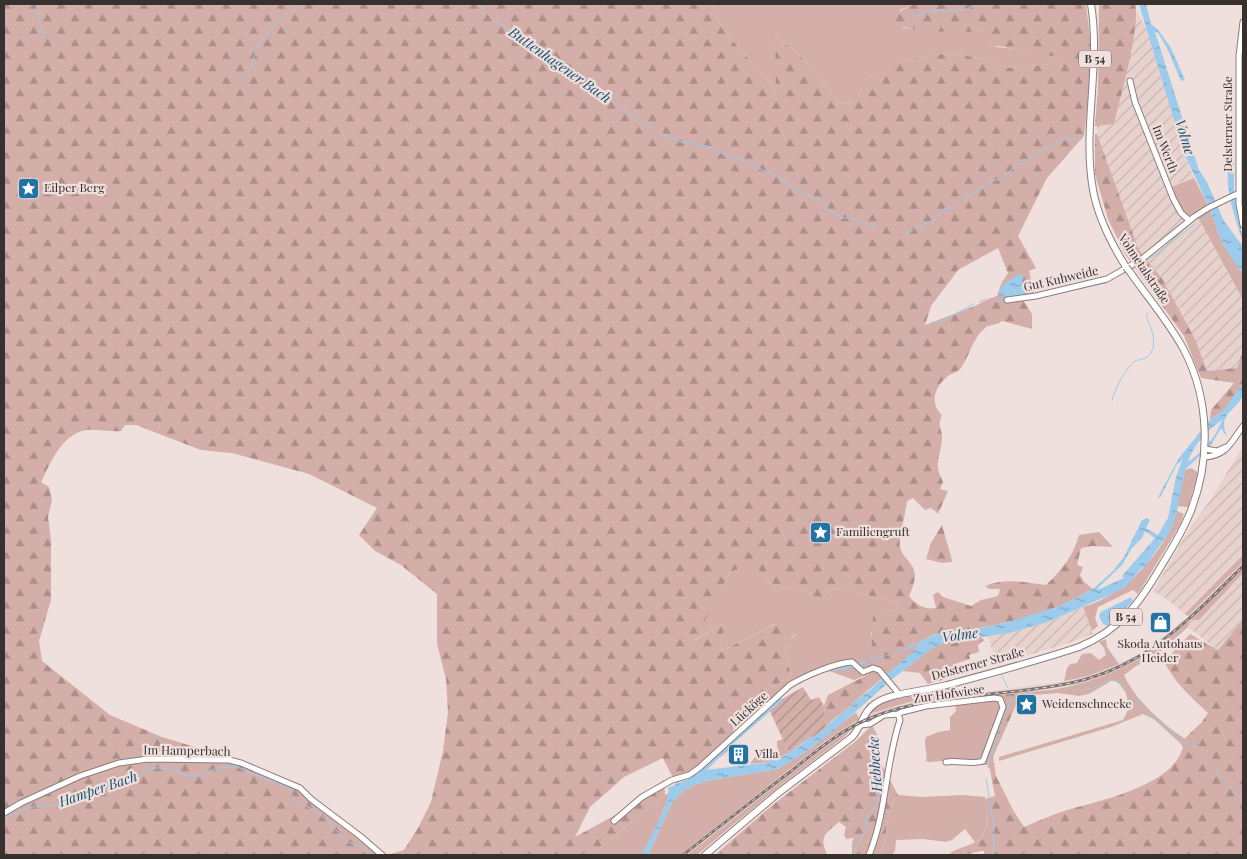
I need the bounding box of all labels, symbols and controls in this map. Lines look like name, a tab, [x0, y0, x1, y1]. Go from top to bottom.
water label: Buttenhagener Bach	[505, 22, 615, 107]
road number: B 54	[1079, 51, 1111, 68]
street label: Delsterner Straße	[1219, 76, 1235, 172]
water label: Volme	[1171, 117, 1200, 157]
street label: Im Werth	[1149, 122, 1182, 175]
place icon: Eilper Berg	[16, 176, 40, 200]
place label: Eilper Berg	[44, 179, 105, 195]
street label: Volmetalstraße	[1115, 230, 1174, 307]
street label: Gut Kuhweide	[1022, 262, 1100, 294]
place icon: Familiengruft	[808, 520, 832, 544]
place label: Familiengruft	[836, 523, 911, 539]
road number: B 54	[1110, 608, 1142, 626]
shop icon: Skoda Autohaus Heider	[1148, 611, 1172, 635]
water label: Volme	[941, 623, 979, 646]
place label: Skoda Autohaus Heider	[1118, 635, 1202, 665]
street label: Delsterner Straße	[929, 643, 1026, 683]
street label: Zur Hofwiese	[912, 680, 986, 706]
street label: Lücköge	[726, 687, 770, 729]
place icon: Weidenschnecke	[1014, 692, 1038, 716]
place label: Weidenschnecke	[1041, 695, 1132, 711]
water label: Hebbecke	[863, 736, 886, 793]
street label: Im Hamperbach	[143, 741, 231, 759]
building icon: Villa	[727, 742, 751, 766]
place label: Villa	[754, 745, 779, 761]
water label: Hamper Bach	[55, 766, 140, 811]

